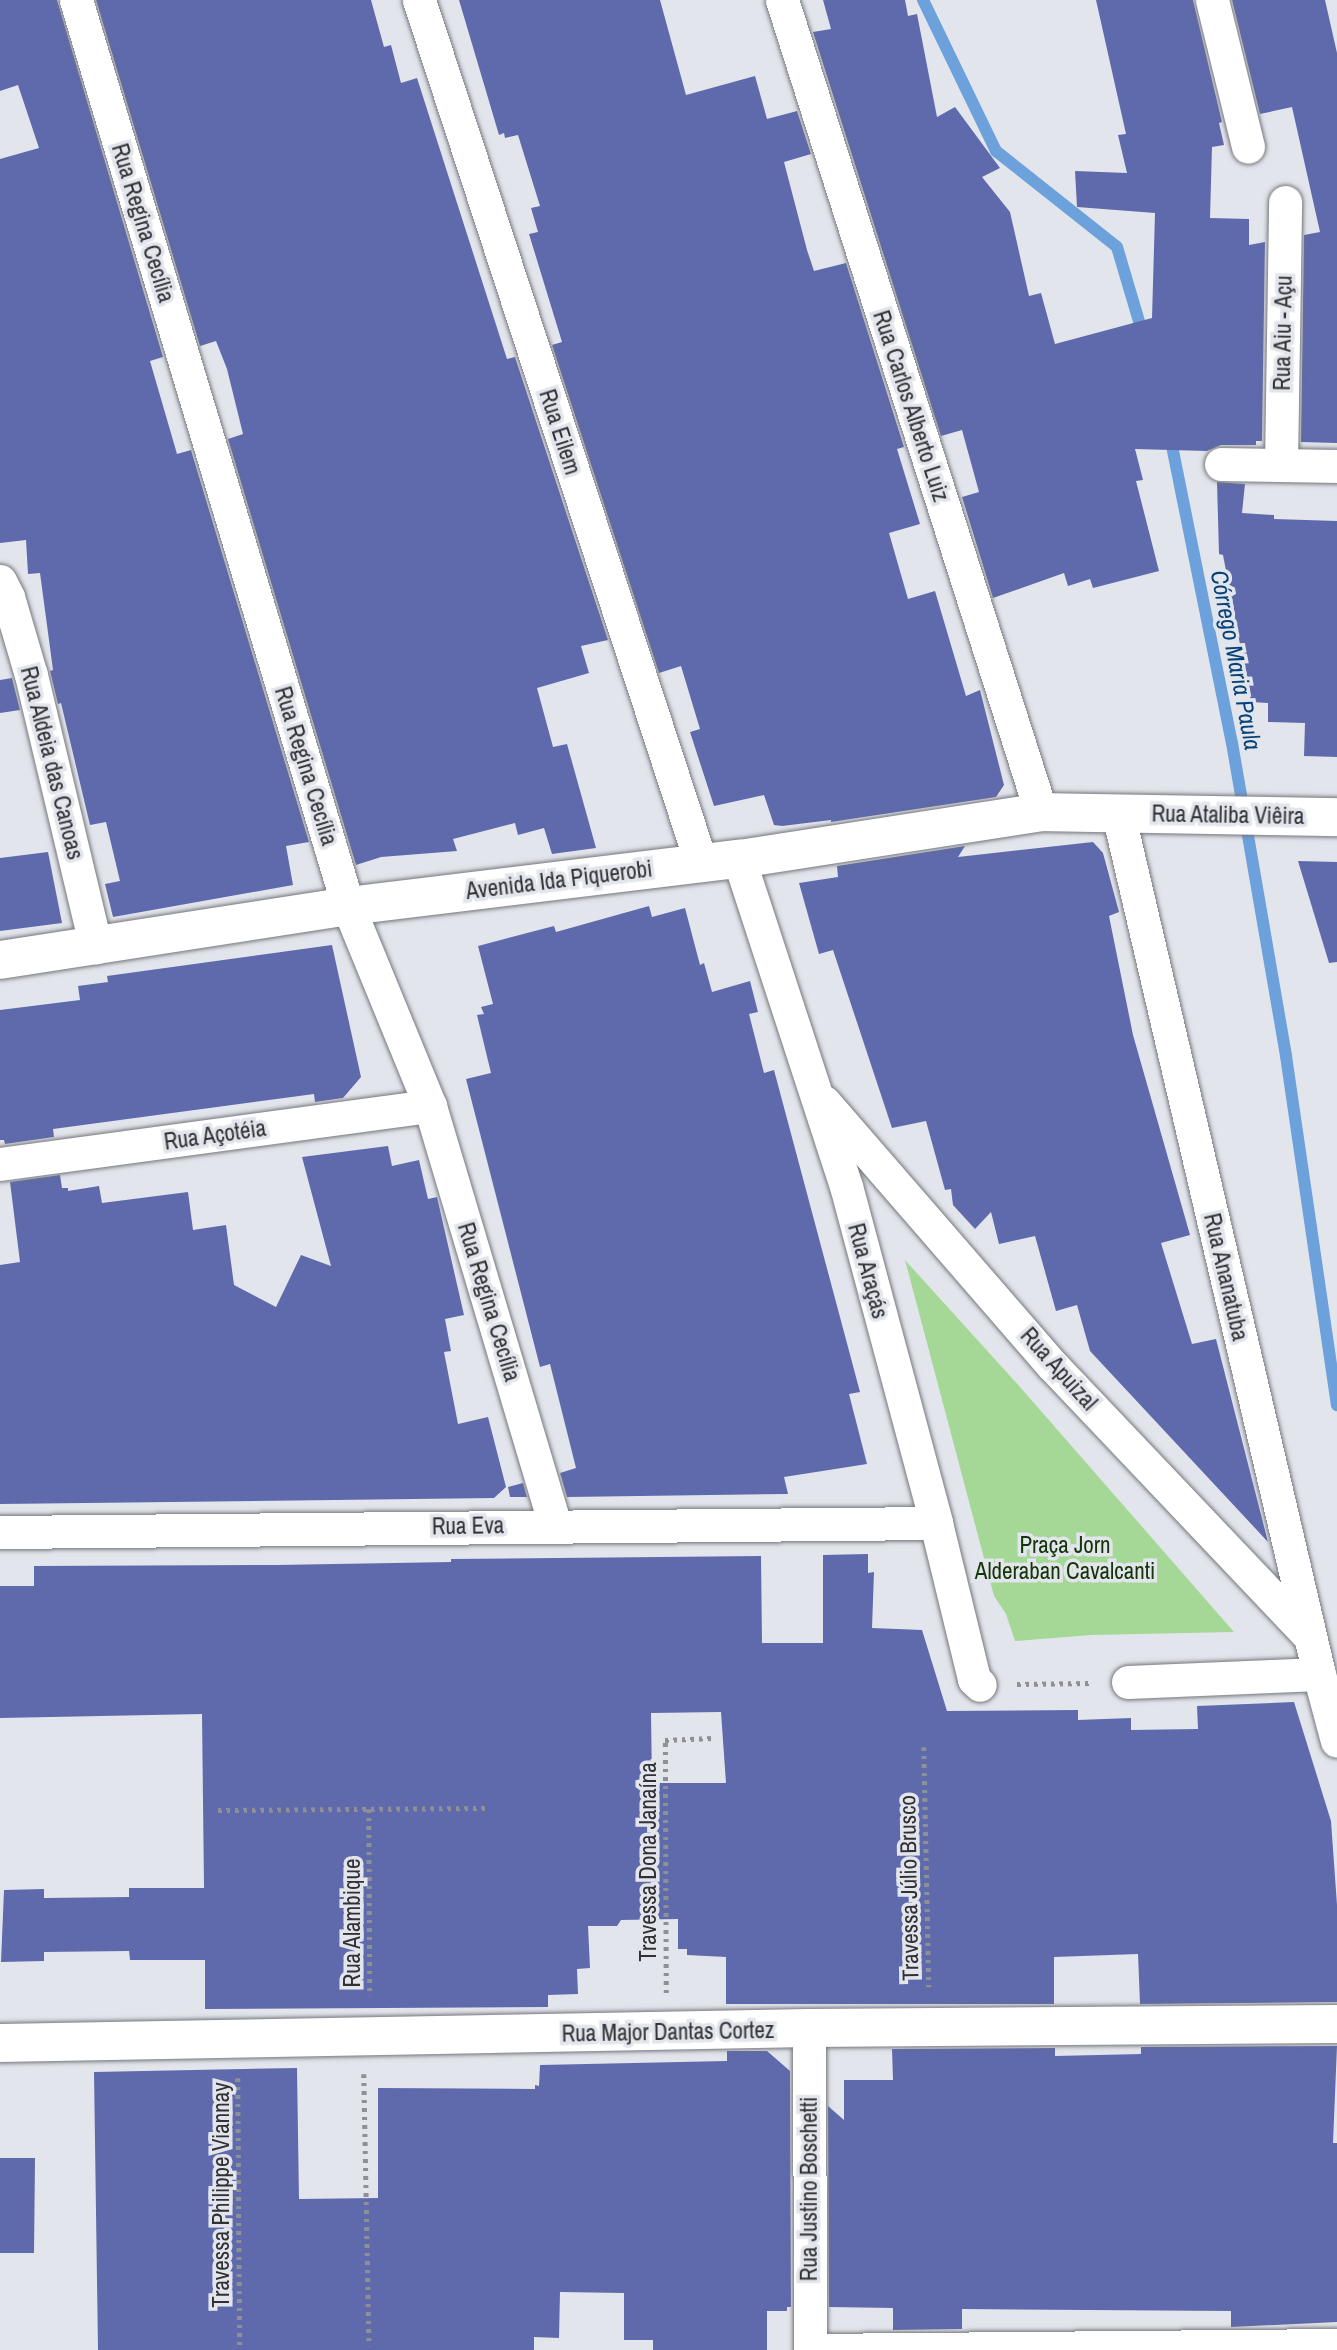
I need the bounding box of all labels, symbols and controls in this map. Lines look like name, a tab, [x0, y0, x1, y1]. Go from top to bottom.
street label: Rua Regina Cecília	[106, 140, 180, 306]
street label: Rua Aiu - Açu	[1268, 274, 1298, 392]
street label: Rua Carlos Alberto Luiz	[867, 307, 955, 505]
street label: Rua Eilem	[533, 386, 587, 478]
water label: Córrego Maria Paula	[1204, 568, 1268, 752]
street label: Rua Aldeia das Canoas	[15, 663, 89, 863]
street label: Rua Regina Cecília	[269, 683, 343, 849]
street label: Rua Ataliba Viêira	[1151, 800, 1305, 830]
street label: Avenida Ida Piquerobi	[464, 855, 654, 905]
street label: Rua Açotéia	[162, 1114, 268, 1156]
street label: Rua Ananatuba	[1198, 1210, 1254, 1344]
street label: Rua Regina Cecília	[452, 1219, 526, 1385]
street label: Rua Araçás	[842, 1220, 894, 1322]
street label: Rua Apuizal	[1014, 1322, 1104, 1416]
street label: Rua Eva	[432, 1512, 504, 1540]
park label: Praça Jorn Alderaban Cavalcanti	[975, 1531, 1155, 1585]
street label: Travessa Dona Janaína	[634, 1762, 662, 1962]
street label: Travessa Júlio Brusco	[894, 1795, 924, 1981]
street label: Rua Alambique	[338, 1858, 366, 1988]
street label: Rua Major Dantas Cortez	[561, 2016, 775, 2048]
street label: Travessa Philippe Viannay	[207, 2082, 235, 2308]
street label: Rua Justino Boschetti	[795, 2097, 823, 2281]

